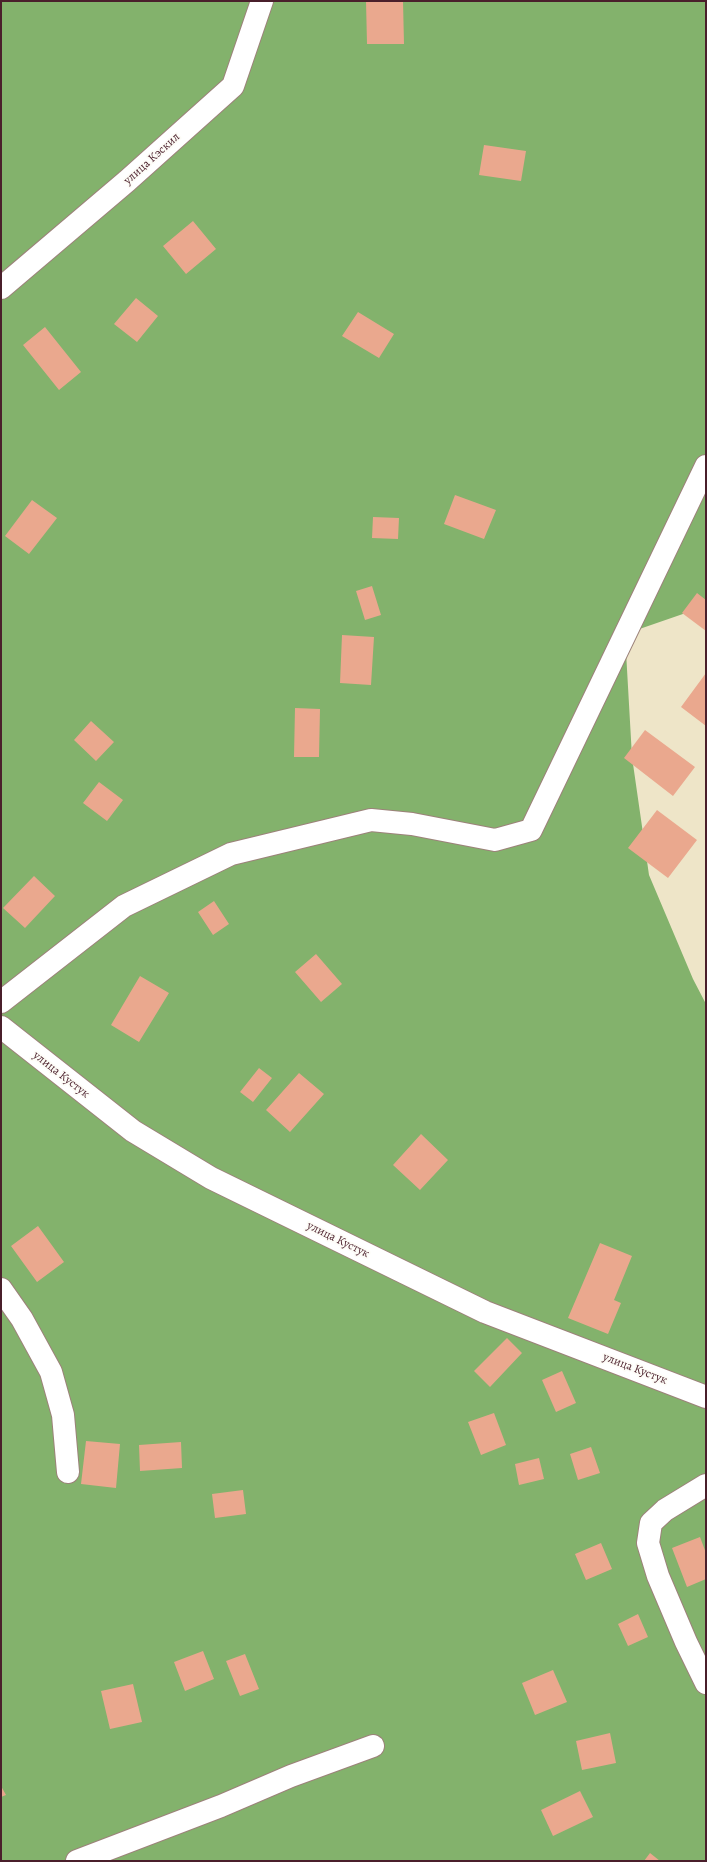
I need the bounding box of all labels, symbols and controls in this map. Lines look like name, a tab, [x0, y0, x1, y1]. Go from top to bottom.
street label: улица Кэскил	[121, 130, 183, 188]
street label: улица Кустук	[30, 1048, 92, 1102]
street label: улица Кустук	[304, 1219, 372, 1261]
street label: улица Кустук	[601, 1350, 669, 1388]

